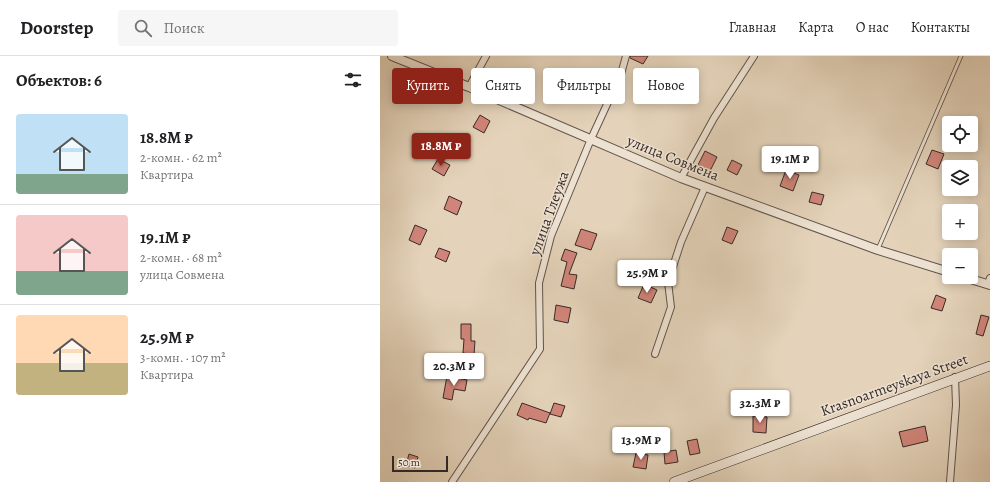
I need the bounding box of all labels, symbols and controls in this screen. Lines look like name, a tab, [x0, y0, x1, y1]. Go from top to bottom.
search box	[118, 10, 398, 46]
text: Doorstep	[20, 15, 94, 41]
icon: search	[132, 17, 154, 39]
text: Поиск	[164, 18, 205, 38]
text: Главная	[729, 18, 776, 37]
text: Карта	[798, 18, 834, 37]
text: О нас	[856, 18, 889, 37]
text: Контакты	[911, 18, 970, 37]
chip: Купить	[392, 68, 463, 104]
chip: Снять	[471, 68, 535, 104]
chip: Фильтры	[543, 68, 625, 104]
chip: Новое	[633, 68, 699, 104]
text: Объектов: 6	[16, 69, 102, 92]
icon: filters	[342, 69, 364, 91]
map controls	[942, 116, 978, 284]
button: locate	[942, 116, 978, 152]
text: 18.8M ₽	[140, 126, 193, 149]
icon: home	[48, 130, 96, 178]
street label: улица Совмена	[623, 130, 722, 186]
pin: 18.8M ₽	[404, 133, 478, 167]
text: 18.8M ₽	[421, 137, 461, 154]
pin: 19.1M ₽	[753, 146, 827, 180]
text: 2-комн. · 62 m²	[140, 149, 222, 166]
text: 19.1M ₽	[771, 150, 809, 167]
button: layers	[942, 160, 978, 196]
text: Квартира	[140, 166, 194, 183]
street label: улица Тлеужа	[524, 168, 574, 259]
button: +	[942, 204, 978, 240]
text: 19.1M ₽	[140, 226, 191, 249]
icon: home	[48, 231, 96, 279]
button: −	[942, 248, 978, 284]
text: 2-комн. · 68 m²	[140, 249, 222, 266]
pin: 25.9M ₽	[610, 260, 684, 294]
text: 25.9M ₽	[626, 264, 668, 281]
text: улица Совмена	[140, 266, 225, 283]
text: 25.9M ₽	[140, 326, 194, 349]
icon: home	[48, 331, 96, 379]
text: 3-комн. · 107 m²	[140, 349, 226, 366]
street label: Krasnoarmeyskaya Street	[817, 349, 971, 421]
pin: 20.3M ₽	[417, 353, 491, 387]
text: 20.3M ₽	[433, 357, 475, 374]
text: Квартира	[140, 366, 194, 383]
pin: 32.3M ₽	[723, 390, 797, 424]
text: 32.3M ₽	[740, 394, 780, 411]
pin: 13.9M ₽	[604, 427, 678, 461]
text: 13.9M ₽	[621, 431, 661, 448]
scale bar	[392, 454, 448, 473]
text: 50 m	[398, 455, 420, 470]

